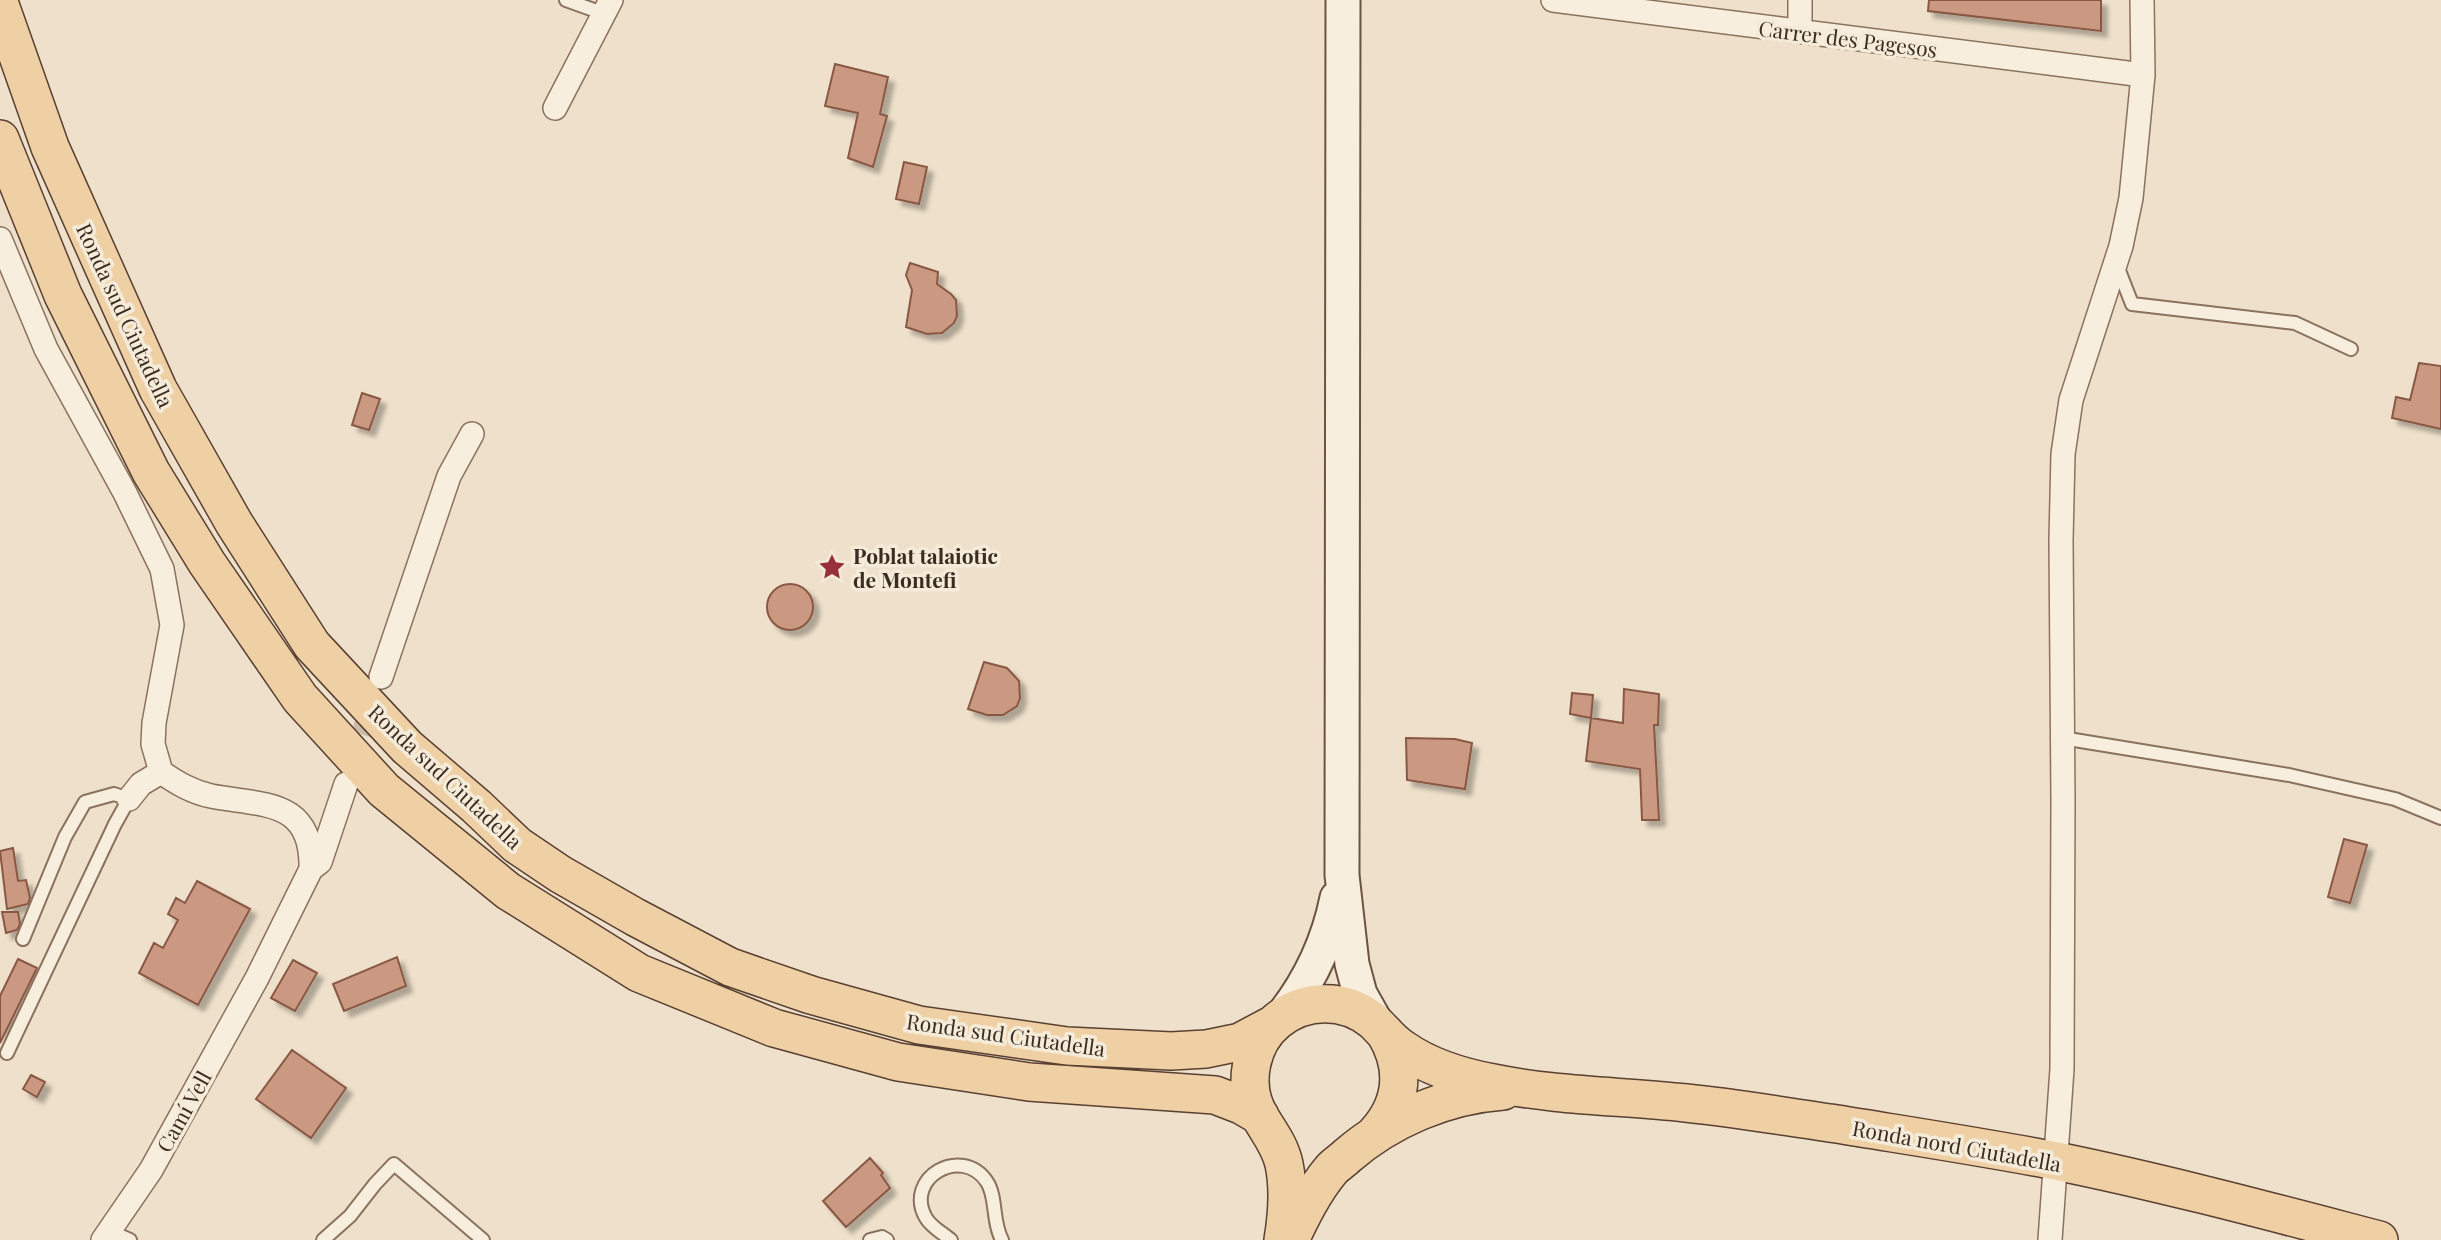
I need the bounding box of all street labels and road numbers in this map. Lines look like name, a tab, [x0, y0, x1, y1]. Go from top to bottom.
street label: Carrer des Pagesos	[1757, 13, 1939, 63]
street label: Ronda sud Ciutadella	[71, 218, 181, 412]
street label: Ronda sud Ciutadella	[363, 697, 529, 855]
street label: Ronda sud Ciutadella	[905, 1006, 1108, 1062]
street label: Camí Vell	[149, 1065, 217, 1157]
street label: Ronda nord Ciutadella	[1850, 1113, 2064, 1177]

